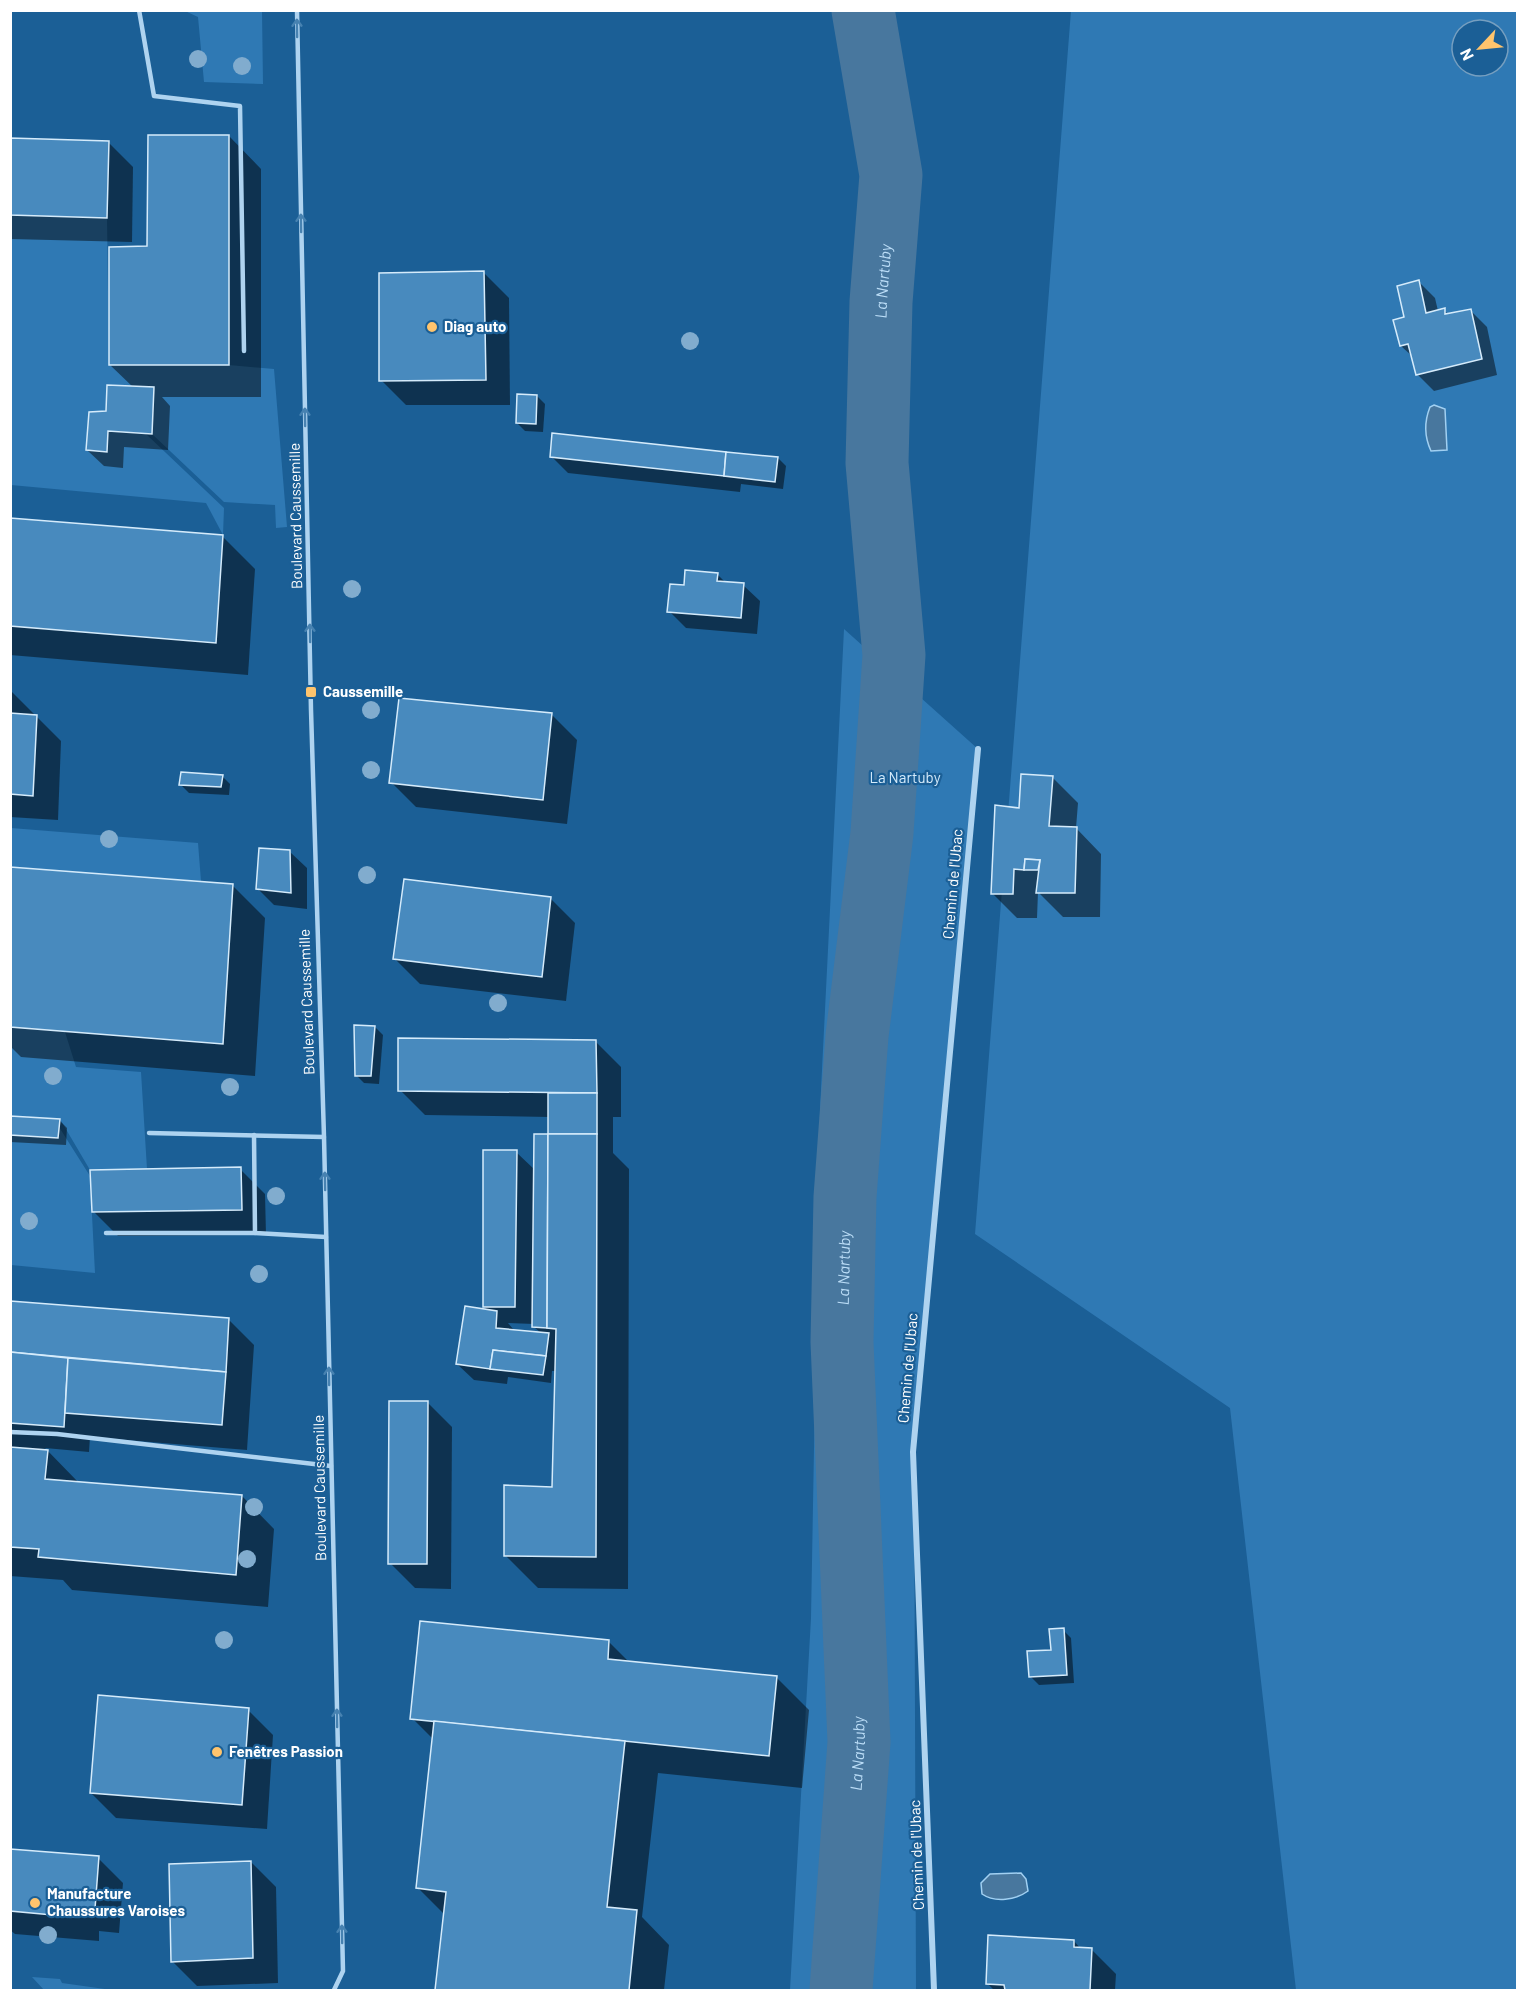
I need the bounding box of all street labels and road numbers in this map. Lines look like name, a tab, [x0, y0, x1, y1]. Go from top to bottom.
street label: Boulevard Caussemille	[285, 443, 305, 589]
street label: Chemin de l'Ubac	[938, 828, 966, 940]
street label: Boulevard Caussemille	[294, 929, 318, 1075]
street label: Chemin de l'Ubac	[893, 1312, 921, 1424]
street label: Boulevard Caussemille	[309, 1415, 329, 1561]
street label: Chemin de l'Ubac	[905, 1799, 927, 1911]

